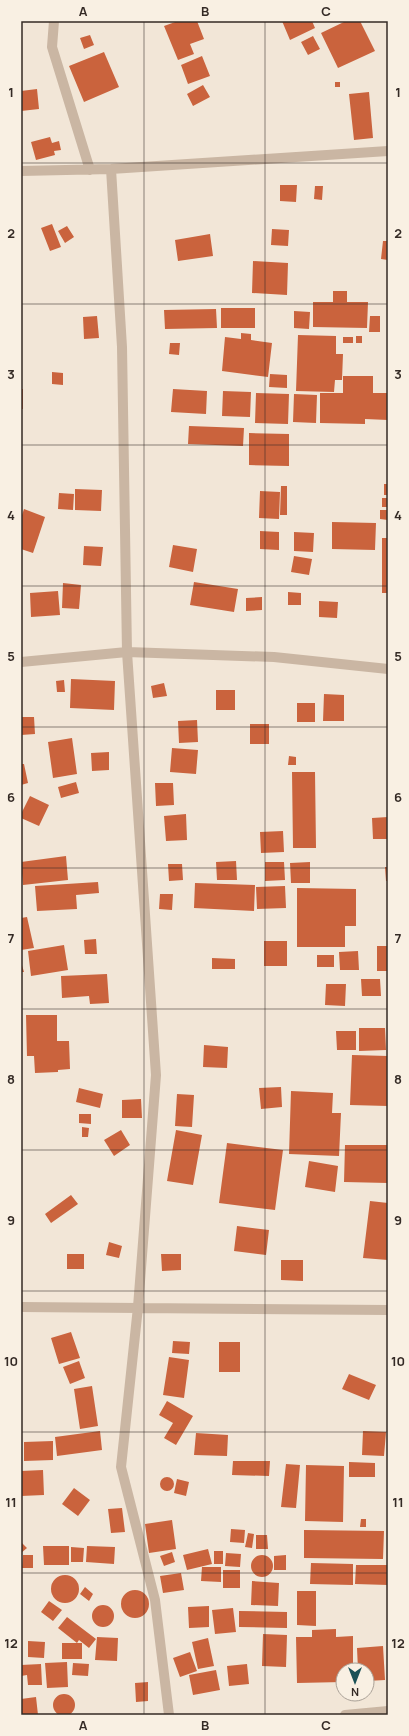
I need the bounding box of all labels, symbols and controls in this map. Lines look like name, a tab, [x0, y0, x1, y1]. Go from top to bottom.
text: A	[79, 2, 88, 20]
text: B	[201, 2, 209, 20]
text: C	[321, 2, 331, 20]
text: 1	[8, 83, 14, 101]
text: 1	[395, 83, 401, 101]
text: 2	[7, 224, 15, 242]
text: 2	[394, 224, 402, 242]
text: 3	[7, 365, 15, 383]
text: 3	[394, 365, 402, 383]
text: 4	[7, 506, 15, 524]
text: 4	[394, 506, 402, 524]
text: 5	[7, 647, 15, 665]
text: 5	[394, 647, 402, 665]
text: 6	[7, 788, 15, 806]
text: 6	[394, 788, 402, 806]
text: 7	[8, 929, 15, 947]
text: 7	[395, 929, 402, 947]
text: 8	[7, 1070, 15, 1088]
text: 8	[394, 1070, 402, 1088]
text: 9	[7, 1211, 15, 1229]
text: 9	[394, 1211, 402, 1229]
text: 10	[4, 1352, 18, 1370]
text: 10	[391, 1352, 405, 1370]
text: 11	[5, 1493, 17, 1511]
text: 11	[392, 1493, 404, 1511]
text: 12	[4, 1634, 18, 1652]
text: 12	[391, 1634, 405, 1652]
north arrow	[335, 1662, 375, 1702]
text: N	[351, 1685, 359, 1700]
text: A	[79, 1716, 88, 1734]
text: B	[201, 1716, 209, 1734]
text: C	[321, 1716, 331, 1734]

